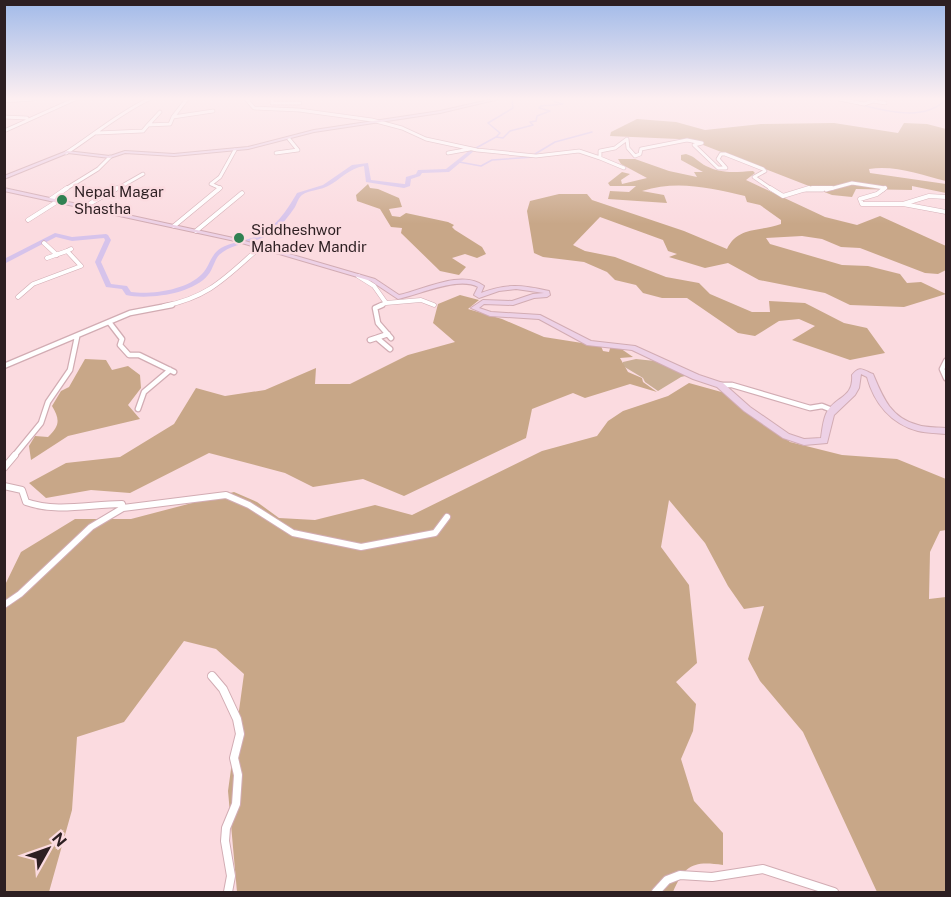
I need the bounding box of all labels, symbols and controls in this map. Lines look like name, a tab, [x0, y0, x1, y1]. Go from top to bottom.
place label: Nepal Magar Shastha	[74, 183, 164, 217]
marker: Nepal Magar Shastha	[55, 193, 69, 207]
place label: Siddheshwor Mahadev Mandir	[251, 221, 367, 255]
marker: Siddheshwor Mahadev Mandir	[232, 231, 246, 245]
north arrow	[18, 819, 78, 879]
text: N	[48, 829, 70, 851]

